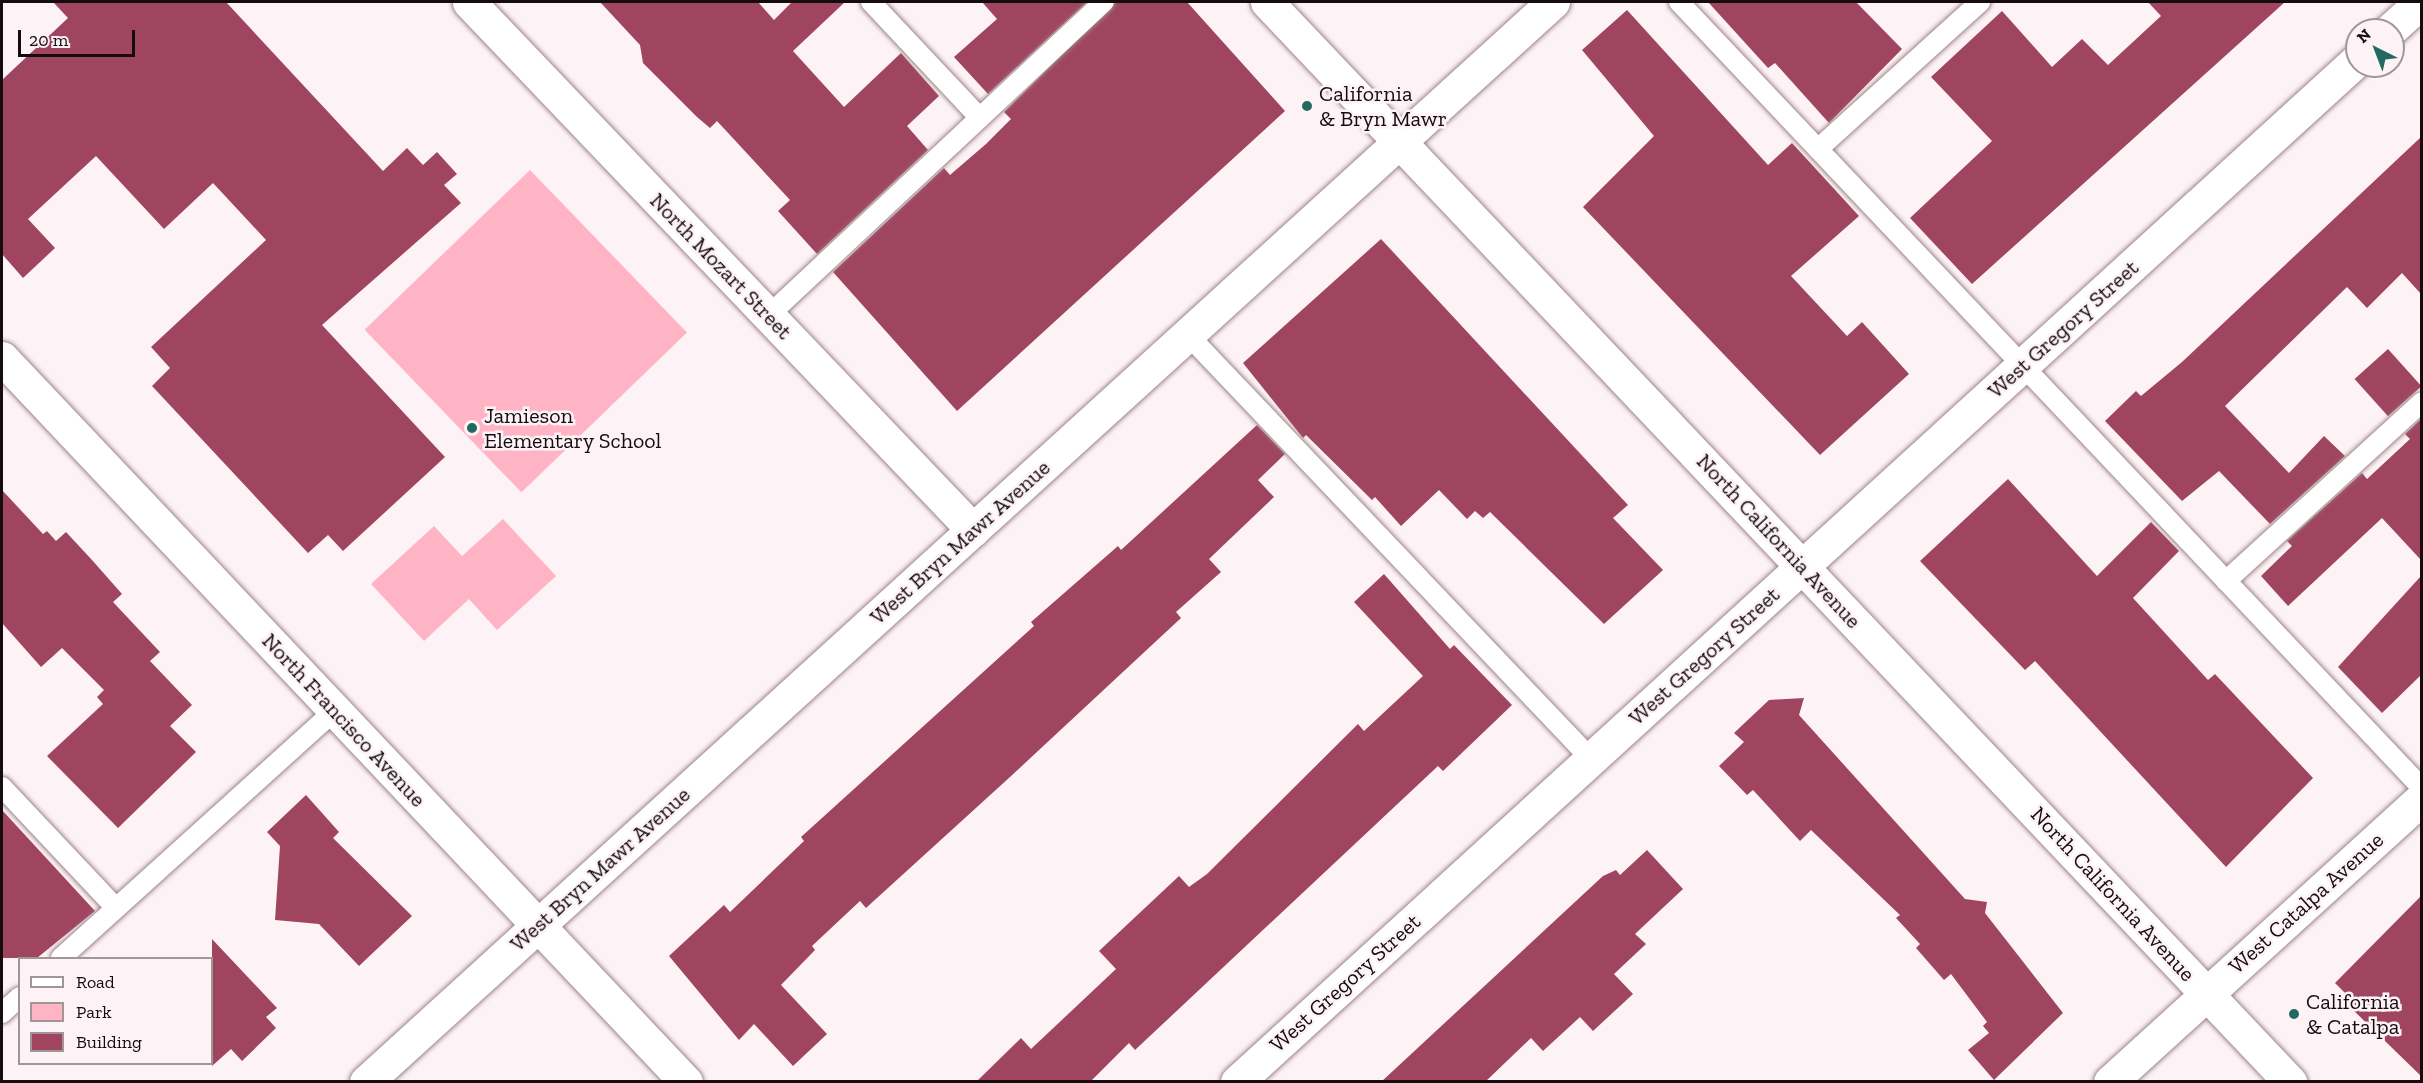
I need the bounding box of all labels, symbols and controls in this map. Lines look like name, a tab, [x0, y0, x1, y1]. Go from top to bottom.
scale bar	[21, 18, 138, 56]
north arrow	[2345, 18, 2405, 78]
text: N	[2353, 25, 2375, 47]
text: 20 m	[29, 29, 68, 51]
place label: California & Bryn Mawr	[1319, 80, 1447, 132]
marker: California & Bryn Mawr	[1300, 99, 1314, 113]
street label: North Mozart Street	[644, 187, 798, 345]
street label: West Gregory Street	[1982, 254, 2144, 404]
place label: Jamieson Elementary School	[484, 402, 662, 454]
marker: Jamieson Elementary School	[465, 421, 479, 435]
street label: North California Avenue	[1691, 448, 1867, 634]
street label: West Bryn Mawr Avenue	[864, 454, 1056, 630]
street label: West Gregory Street	[1623, 581, 1785, 731]
street label: North Francisco Avenue	[256, 627, 432, 813]
street label: West Bryn Mawr Avenue	[504, 781, 696, 957]
street label: North California Avenue	[2025, 801, 2201, 987]
street label: West Catalpa Avenue	[2223, 826, 2389, 980]
street label: West Gregory Street	[1264, 908, 1426, 1058]
legend	[18, 957, 213, 1065]
text: Road	[76, 971, 115, 993]
place label: California & Catalpa	[2306, 988, 2400, 1040]
text: Park	[76, 1001, 112, 1023]
marker: California & Catalpa	[2287, 1007, 2301, 1021]
text: Building	[76, 1031, 142, 1053]

